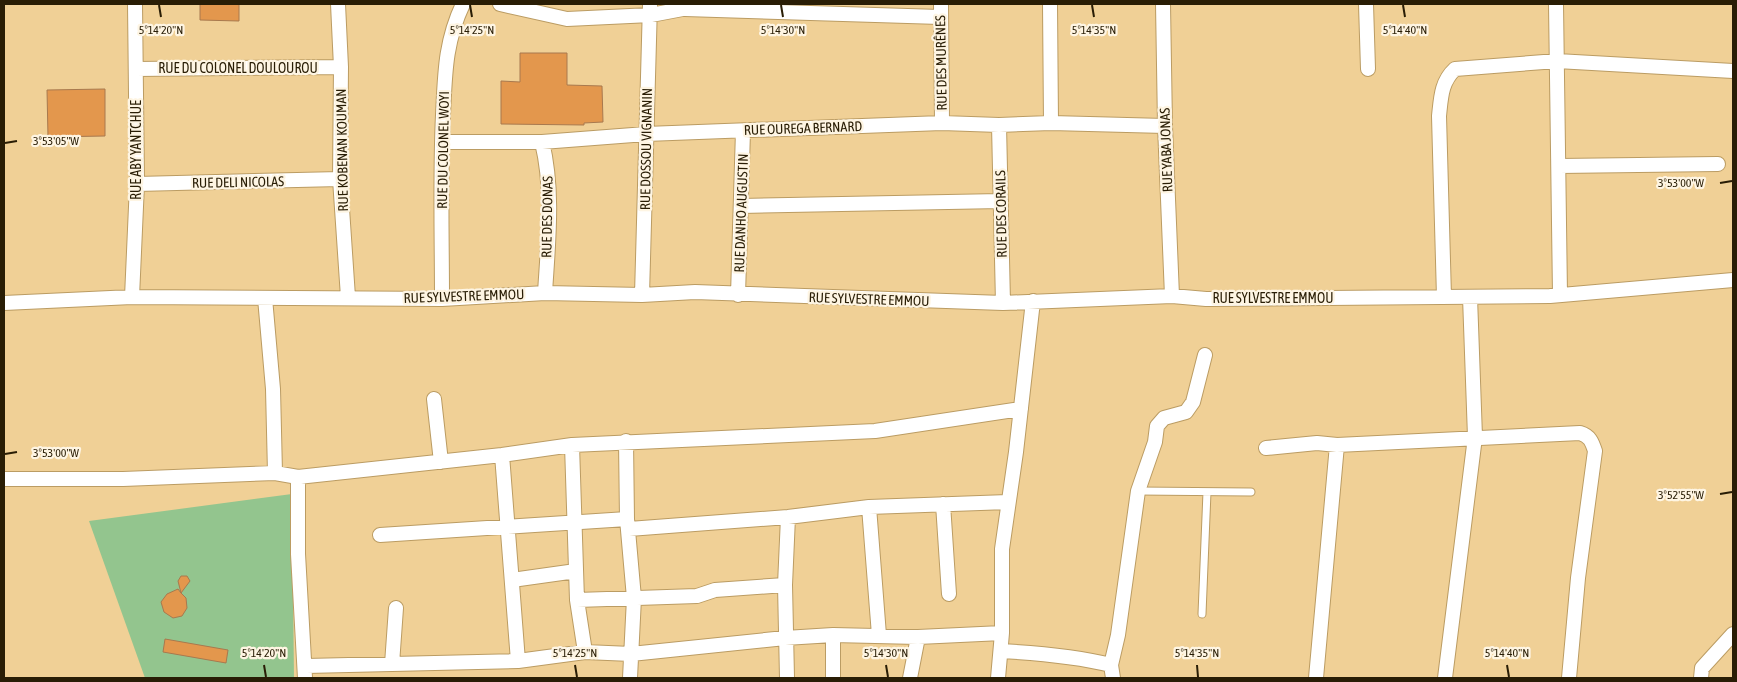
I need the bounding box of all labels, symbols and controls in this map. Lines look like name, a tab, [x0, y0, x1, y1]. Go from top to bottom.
street label: RUE DES MURÊNES	[932, 15, 950, 111]
text: 5°14'20"N	[139, 23, 183, 37]
text: 5°14'25"N	[450, 23, 494, 37]
text: 5°14'30"N	[761, 23, 805, 37]
text: 5°14'35"N	[1072, 23, 1116, 37]
text: 5°14'40"N	[1383, 23, 1427, 37]
street label: RUE DU COLONEL DOULOUROU	[158, 60, 318, 76]
street label: RUE KOBENAN KOUMAN	[333, 88, 351, 212]
street label: RUE DOSSOU VIGNANIN	[637, 88, 655, 210]
street label: RUE DU COLONEL WOYI	[434, 91, 452, 209]
street label: RUE ABY YANTCHUE	[128, 100, 144, 200]
street label: RUE YABA JONAS	[1157, 107, 1175, 193]
street label: RUE OUREGA BERNARD	[744, 118, 863, 138]
text: 3°53'05"W	[33, 134, 79, 148]
street label: RUE DANHO AUGUSTIN	[731, 153, 751, 273]
street label: RUE DES CORAILS	[992, 170, 1010, 258]
street label: RUE DELI NICOLAS	[192, 173, 284, 191]
street label: RUE DES DONAS	[538, 176, 556, 258]
text: 3°53'00"W	[1658, 176, 1704, 190]
street label: RUE SYLVESTRE EMMOU	[403, 286, 525, 306]
street label: RUE SYLVESTRE EMMOU	[808, 289, 930, 309]
street label: RUE SYLVESTRE EMMOU	[1213, 290, 1333, 306]
text: 3°53'00"W	[33, 446, 79, 460]
text: 3°52'55"W	[1658, 488, 1704, 502]
text: 5°14'20"N	[242, 646, 286, 660]
text: 5°14'25"N	[553, 646, 597, 660]
text: 5°14'30"N	[864, 646, 908, 660]
text: 5°14'35"N	[1175, 646, 1219, 660]
text: 5°14'40"N	[1485, 646, 1529, 660]

